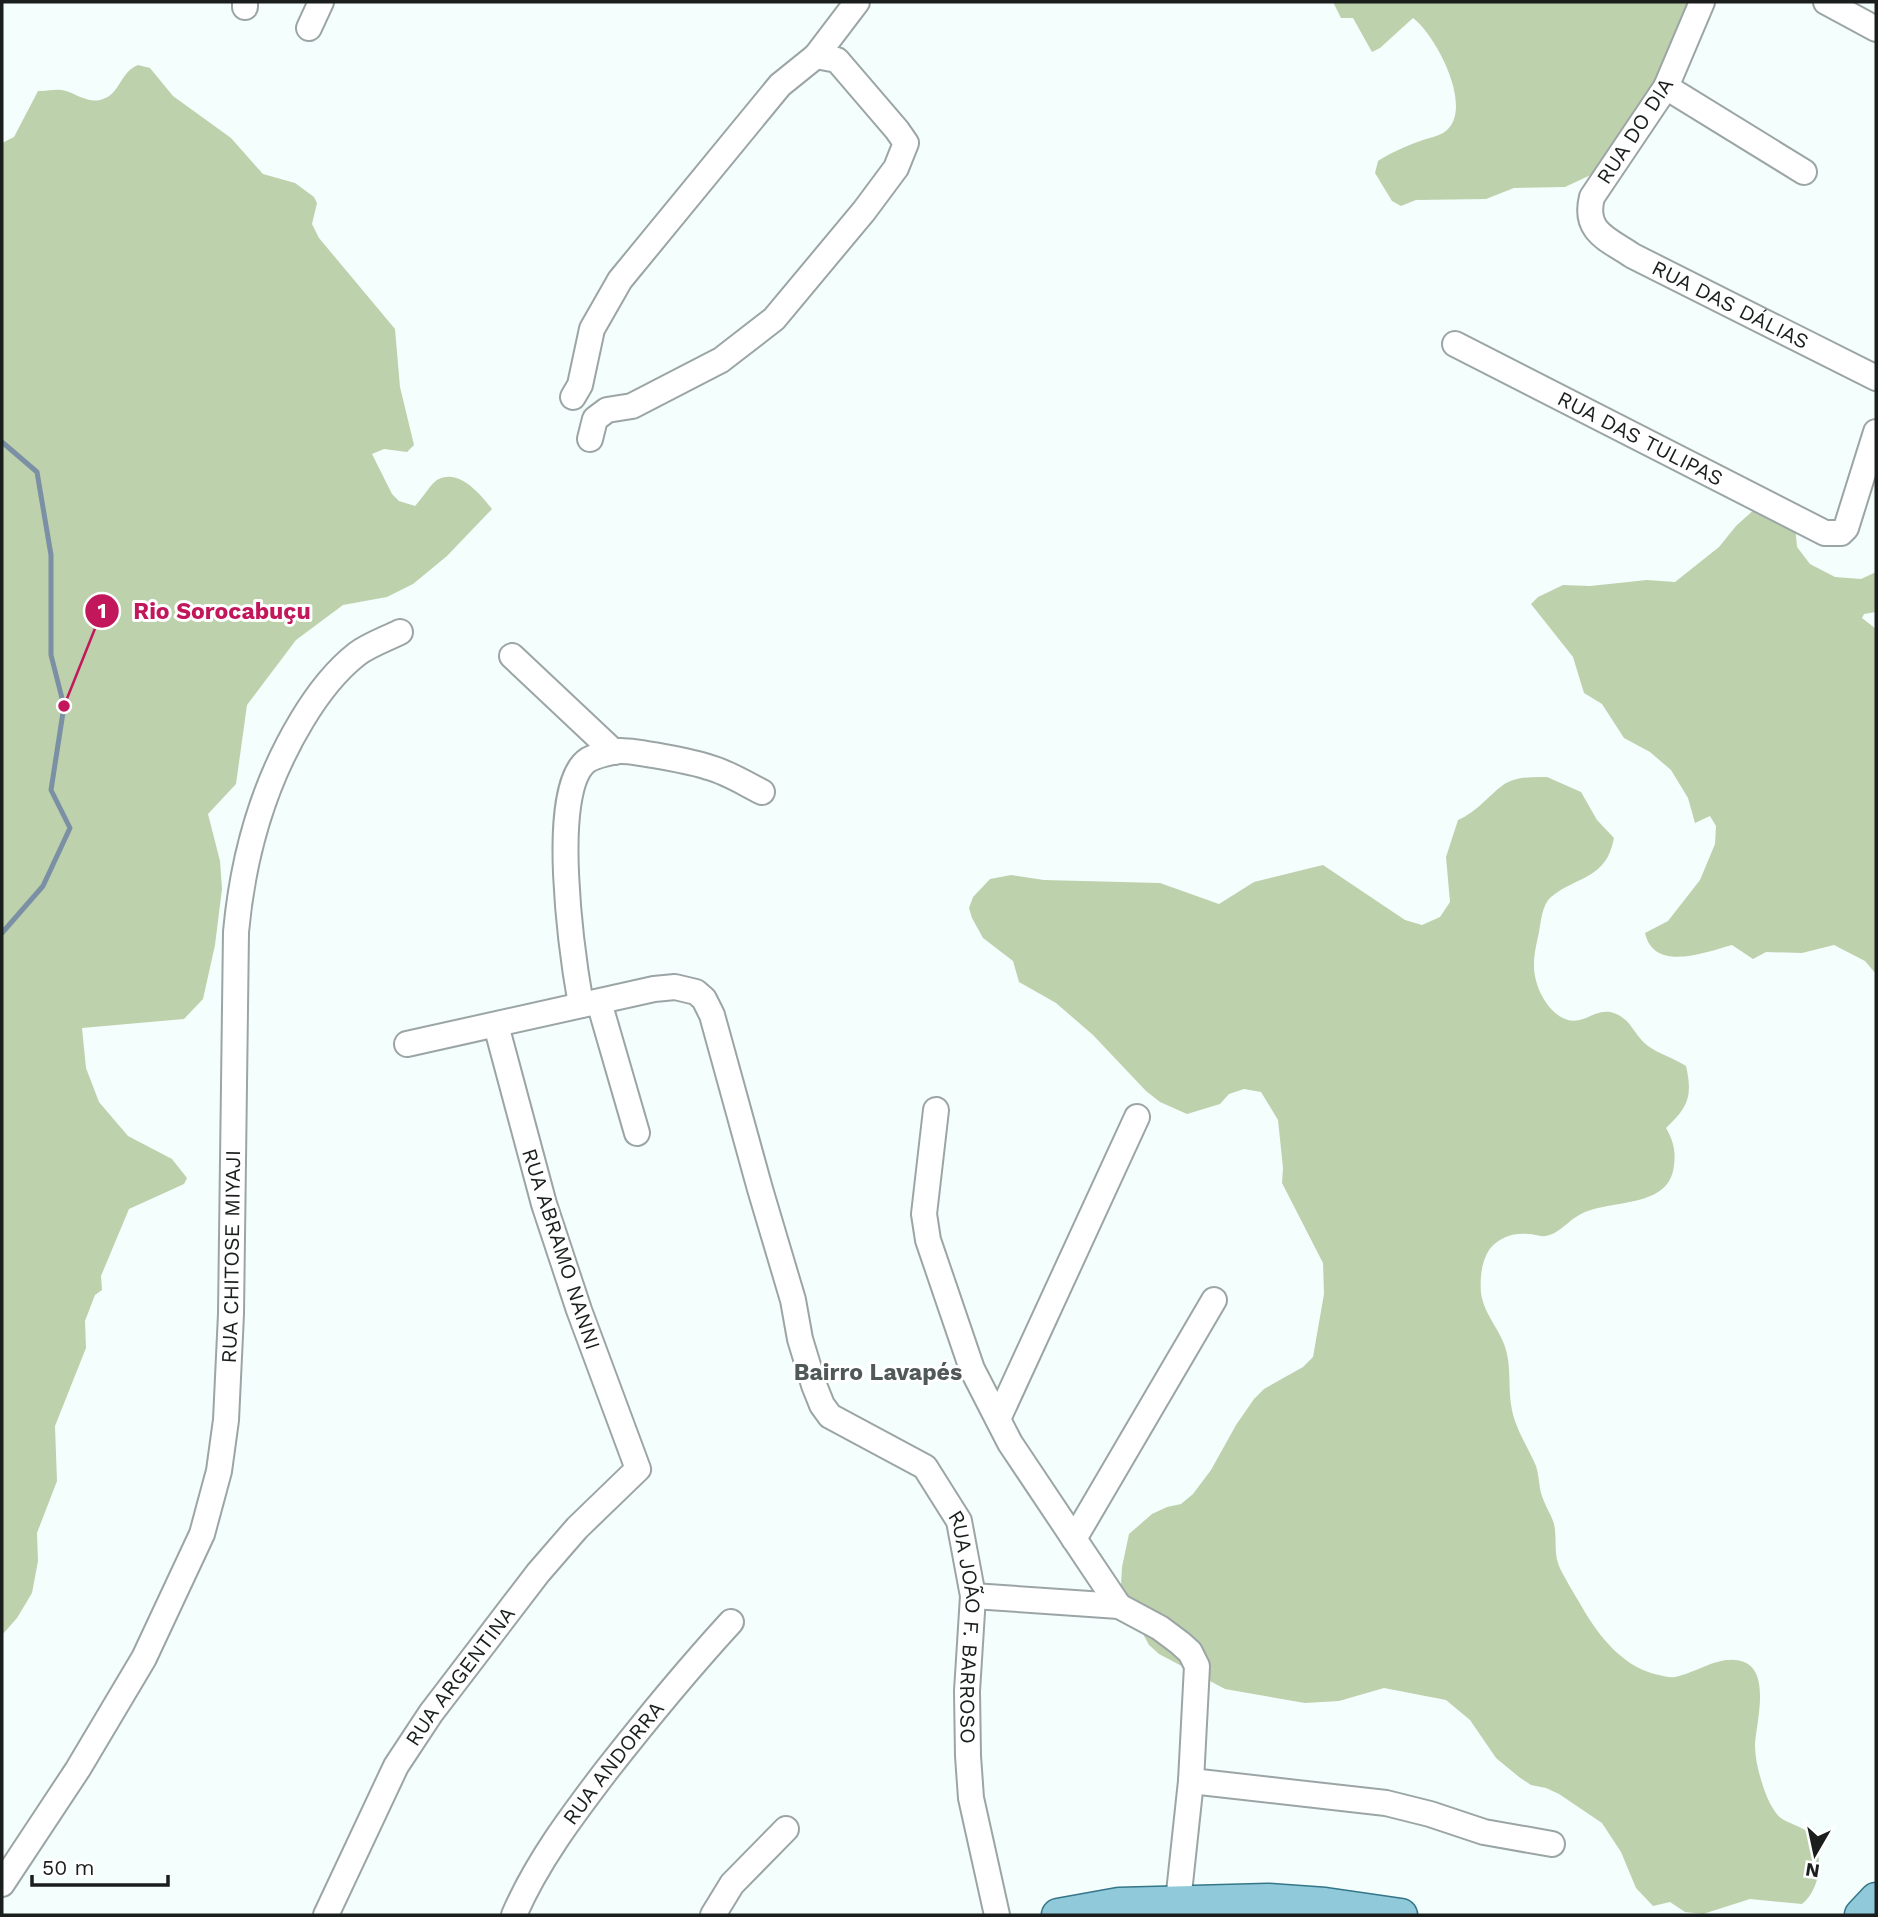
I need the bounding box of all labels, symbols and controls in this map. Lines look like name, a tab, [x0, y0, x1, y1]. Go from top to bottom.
street label: RUA DO DIA	[1591, 73, 1678, 189]
street label: RUA DAS DÁLIAS	[1648, 255, 1813, 354]
street label: RUA DAS TULIPAS	[1554, 386, 1727, 491]
callout: Rio Sorocabuçu	[84, 589, 325, 633]
text: 1	[97, 598, 107, 623]
text: Rio Sorocabuçu	[133, 598, 311, 625]
street label: RUA ABRAMO NANNI	[517, 1145, 606, 1353]
street label: RUA CHITOSE MIYAJI	[216, 1150, 245, 1364]
district label: Bairro Lavapés	[794, 1359, 962, 1386]
street label: RUA JOÃO F. BARROSO	[943, 1505, 986, 1744]
street label: RUA ARGENTINA	[400, 1601, 520, 1750]
street label: RUA ANDORRA	[557, 1696, 669, 1830]
north arrow	[1780, 1819, 1850, 1889]
scale bar	[32, 1843, 168, 1887]
text: 50 m	[42, 1855, 94, 1880]
text: N	[1804, 1858, 1821, 1883]

